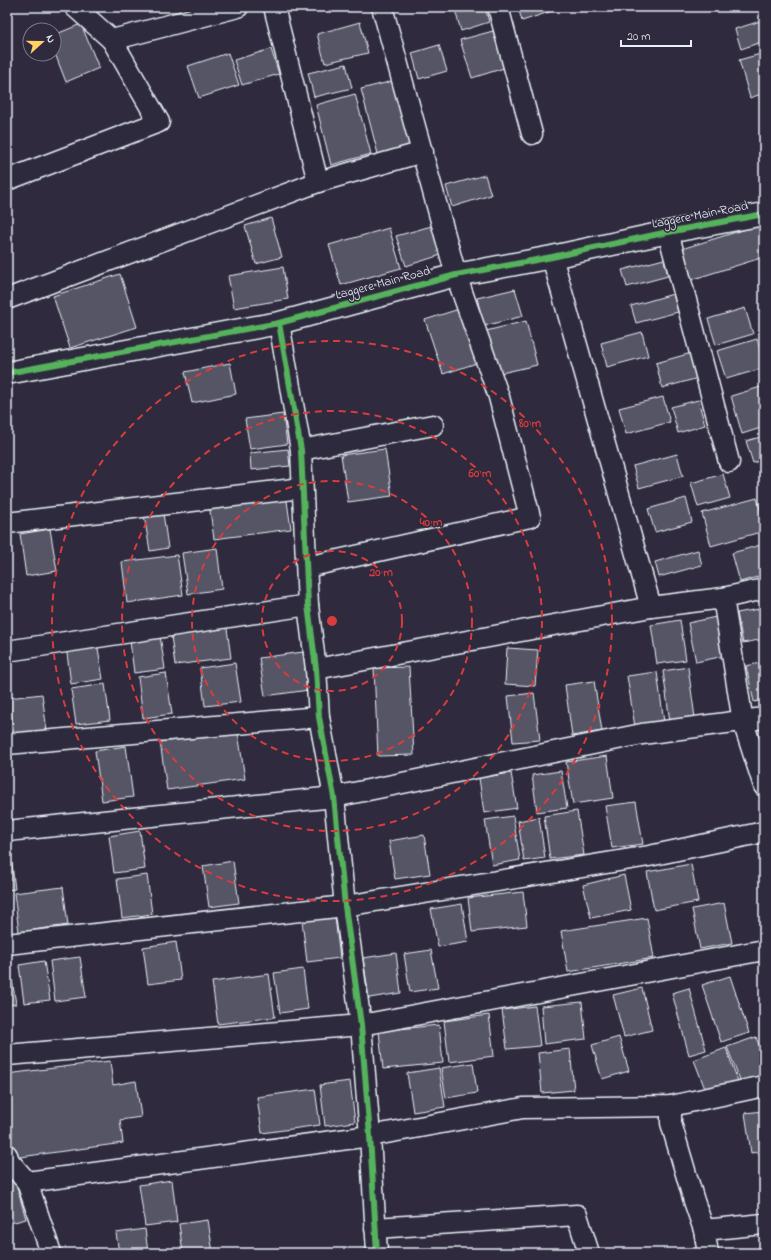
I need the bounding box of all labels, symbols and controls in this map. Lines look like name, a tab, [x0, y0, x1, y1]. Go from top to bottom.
north arrow	[22, 22, 62, 62]
scale bar	[621, 22, 691, 48]
text: 20 m	[627, 28, 650, 46]
text: N	[42, 32, 59, 45]
street label: Laggere Main Road	[650, 196, 751, 235]
street label: Laggere Main Road	[333, 261, 434, 306]
text: 80 m	[518, 415, 542, 433]
text: 60 m	[468, 465, 492, 483]
text: 40 m	[419, 514, 443, 532]
text: 20 m	[368, 564, 393, 582]
centre of rings	[325, 614, 339, 628]

